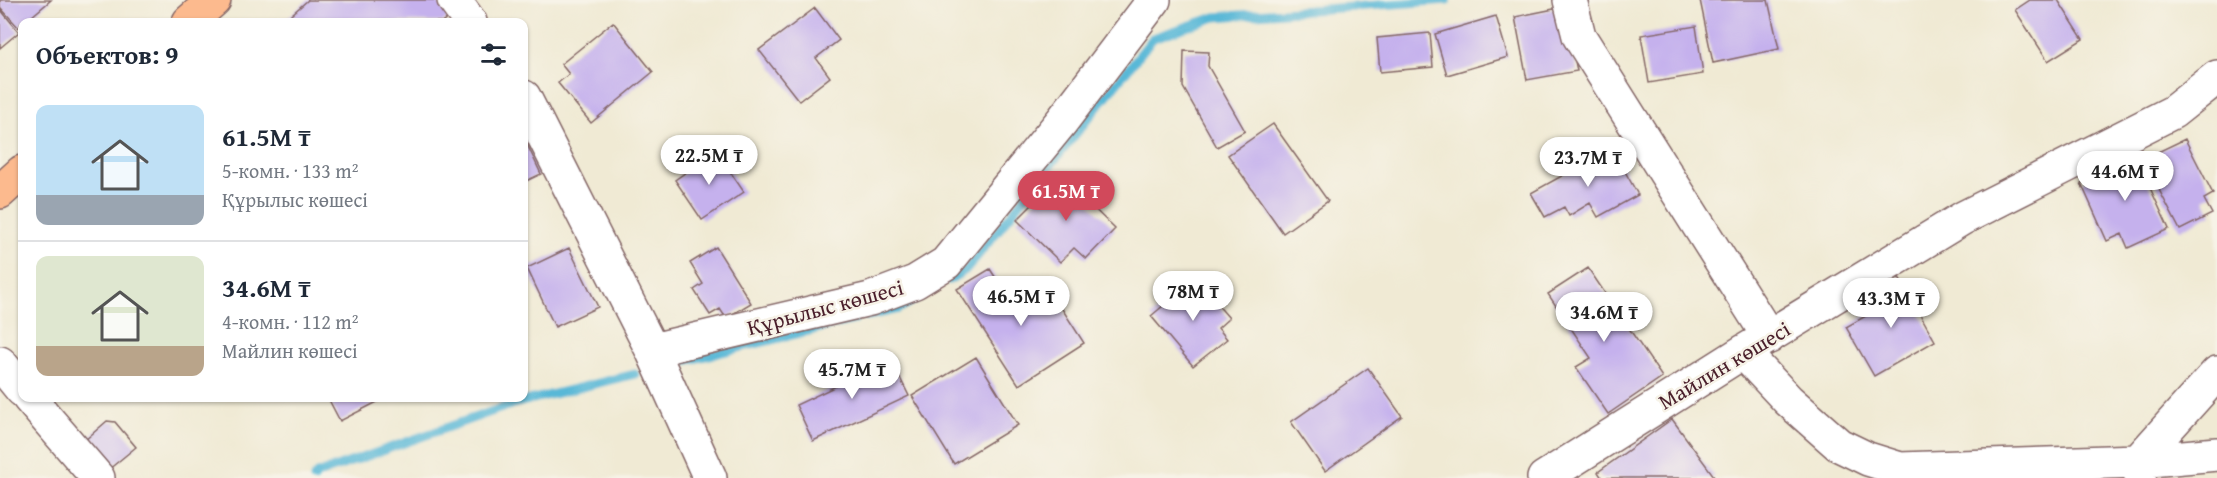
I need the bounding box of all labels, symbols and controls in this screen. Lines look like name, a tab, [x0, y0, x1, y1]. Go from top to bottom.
text: Объектов: 9	[36, 35, 179, 74]
icon: filters	[477, 38, 510, 71]
text: 61.5M ₸	[222, 117, 311, 156]
icon: home	[84, 129, 156, 201]
pin: 22.5M ₸	[654, 135, 764, 186]
pin: 23.7M ₸	[1533, 137, 1643, 188]
text: 22.5M ₸	[675, 140, 743, 169]
text: 23.7M ₸	[1554, 142, 1622, 171]
pin: 44.6M ₸	[2070, 151, 2180, 202]
text: 5-комн. · 133 m²	[222, 156, 358, 185]
text: 44.6M ₸	[2091, 156, 2159, 185]
pin: 61.5M ₸	[1011, 171, 1121, 222]
text: 61.5M ₸	[1032, 176, 1100, 205]
text: Құрылыс көшесі	[222, 185, 368, 214]
text: 34.6M ₸	[222, 268, 311, 307]
street label: Құрылыс көшесі	[743, 271, 907, 343]
pin: 78M ₸	[1151, 271, 1235, 322]
pin: 46.5M ₸	[966, 276, 1076, 327]
text: 78M ₸	[1167, 276, 1219, 305]
pin: 43.3M ₸	[1836, 278, 1946, 329]
icon: home	[84, 280, 156, 352]
text: 46.5M ₸	[987, 281, 1055, 310]
text: 43.3M ₸	[1857, 283, 1925, 312]
pin: 34.6M ₸	[1549, 292, 1659, 343]
text: 34.6M ₸	[1570, 297, 1638, 326]
text: 4-комн. · 112 m²	[222, 307, 358, 336]
street label: Майлин көшесі	[1652, 313, 1796, 417]
text: Майлин көшесі	[222, 336, 358, 365]
pin: 45.7M ₸	[797, 349, 907, 400]
text: 45.7M ₸	[818, 354, 886, 383]

